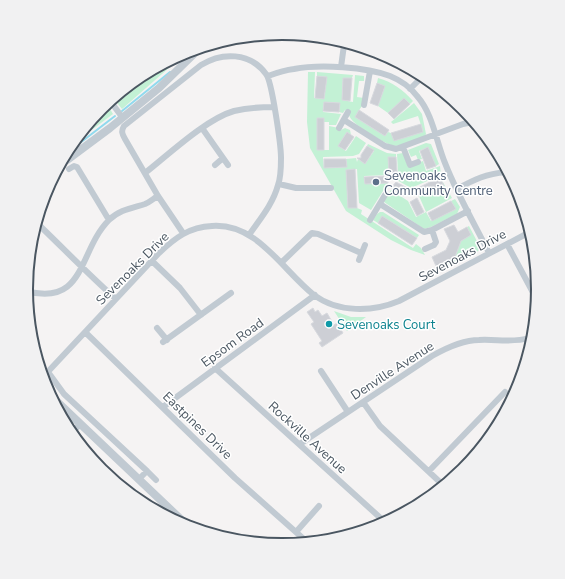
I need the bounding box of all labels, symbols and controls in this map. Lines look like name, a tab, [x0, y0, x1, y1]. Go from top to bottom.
place label: Sevenoaks Community Centre	[384, 167, 493, 200]
marker: Sevenoaks Community Centre	[371, 177, 381, 187]
street label: Sevenoaks Drive	[416, 225, 509, 287]
street label: Sevenoaks Drive	[92, 228, 173, 309]
street label: Epsom Road	[198, 314, 268, 372]
place label: Sevenoaks Court	[337, 316, 436, 334]
marker: Sevenoaks Court	[324, 319, 334, 329]
street label: Denville Avenue	[347, 337, 438, 404]
street label: Eastpines Drive	[159, 388, 236, 464]
street label: Rockville Avenue	[264, 398, 351, 478]

